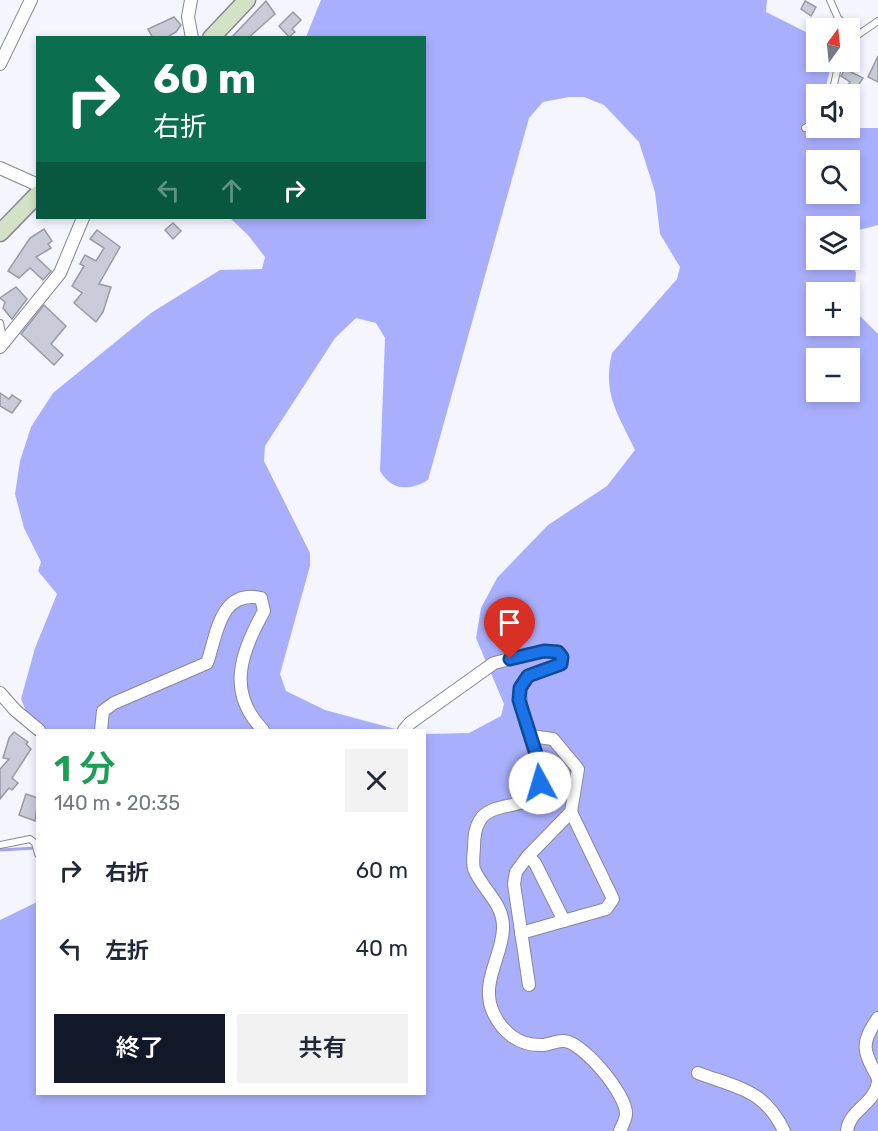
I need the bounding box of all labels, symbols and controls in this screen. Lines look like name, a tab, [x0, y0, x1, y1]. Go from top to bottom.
north arrow	[806, 18, 860, 72]
map controls	[806, 18, 860, 402]
text: 60 m	[153, 54, 256, 104]
icon: right	[54, 60, 132, 138]
button: sound	[806, 84, 860, 138]
text: 右折	[153, 111, 207, 143]
button: search	[806, 150, 860, 204]
icon: left	[152, 174, 185, 207]
icon: ahead	[215, 174, 248, 207]
icon: right	[278, 174, 311, 207]
button: layers	[806, 216, 860, 270]
button: +	[806, 282, 860, 336]
button: −	[806, 348, 860, 402]
pin	[484, 597, 535, 659]
icon: arrive	[493, 606, 526, 639]
text: 1 分	[54, 747, 115, 790]
button: close	[345, 749, 408, 812]
position arrow	[508, 751, 572, 815]
text: 140 m · 20:35	[54, 791, 180, 815]
icon: right	[54, 854, 87, 887]
text: 60 m	[356, 857, 408, 884]
text: 右折	[105, 859, 149, 886]
icon: left	[54, 932, 87, 965]
text: 40 m	[355, 935, 408, 962]
text: 左折	[105, 937, 149, 964]
button: 終了	[54, 1014, 225, 1083]
button: 共有	[237, 1014, 408, 1083]

